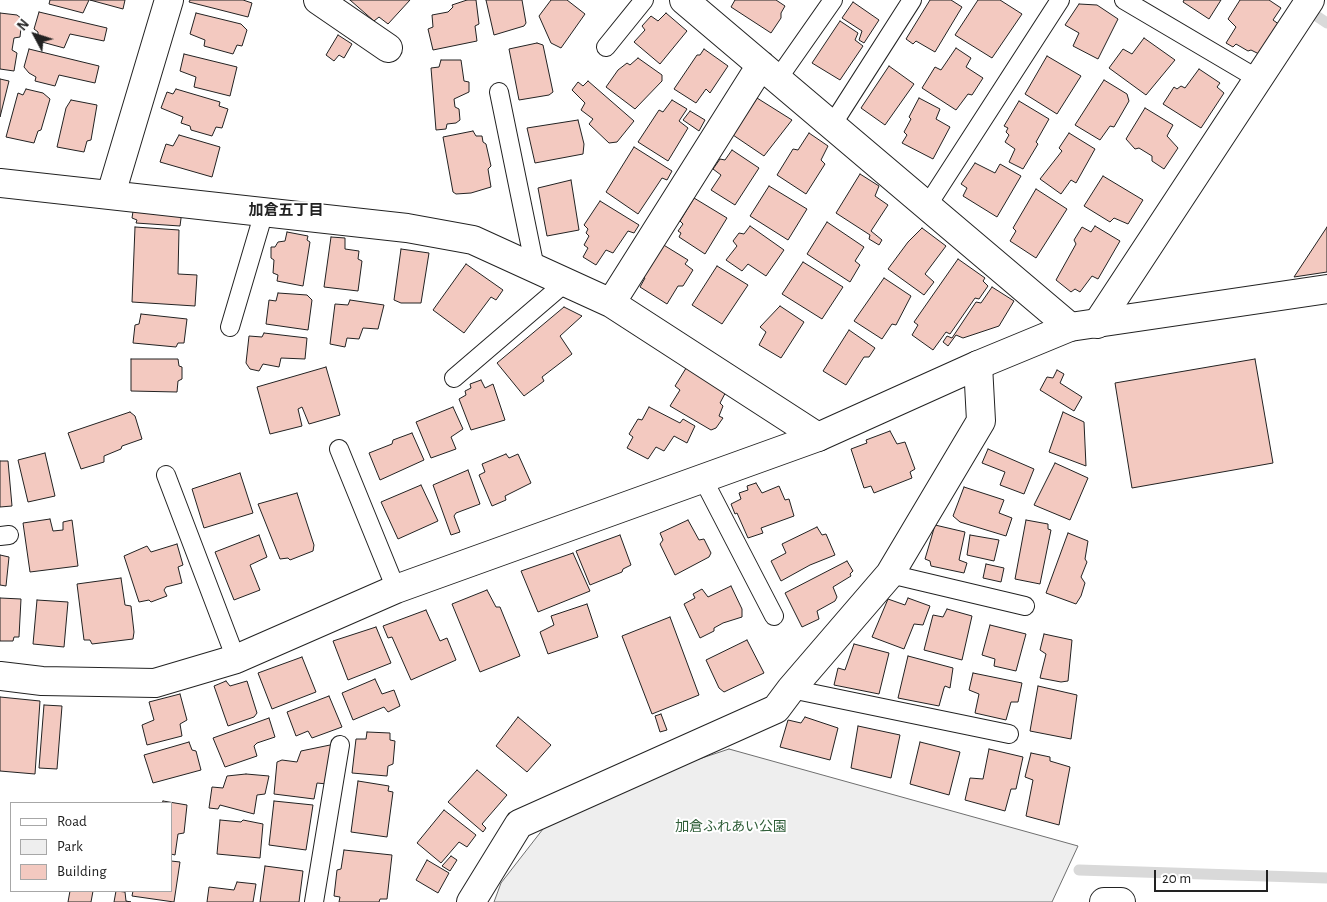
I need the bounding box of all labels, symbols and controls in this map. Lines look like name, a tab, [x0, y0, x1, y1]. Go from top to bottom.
north arrow	[10, 10, 60, 60]
text: N	[15, 17, 32, 34]
district label: 加倉五丁目	[249, 201, 323, 219]
legend	[10, 802, 172, 892]
text: Road	[57, 814, 87, 829]
park label: 加倉ふれあい公園	[675, 819, 787, 835]
text: Park	[57, 839, 83, 854]
scale bar	[1157, 860, 1271, 892]
text: Building	[57, 864, 107, 879]
text: 20 m	[1162, 871, 1191, 886]

